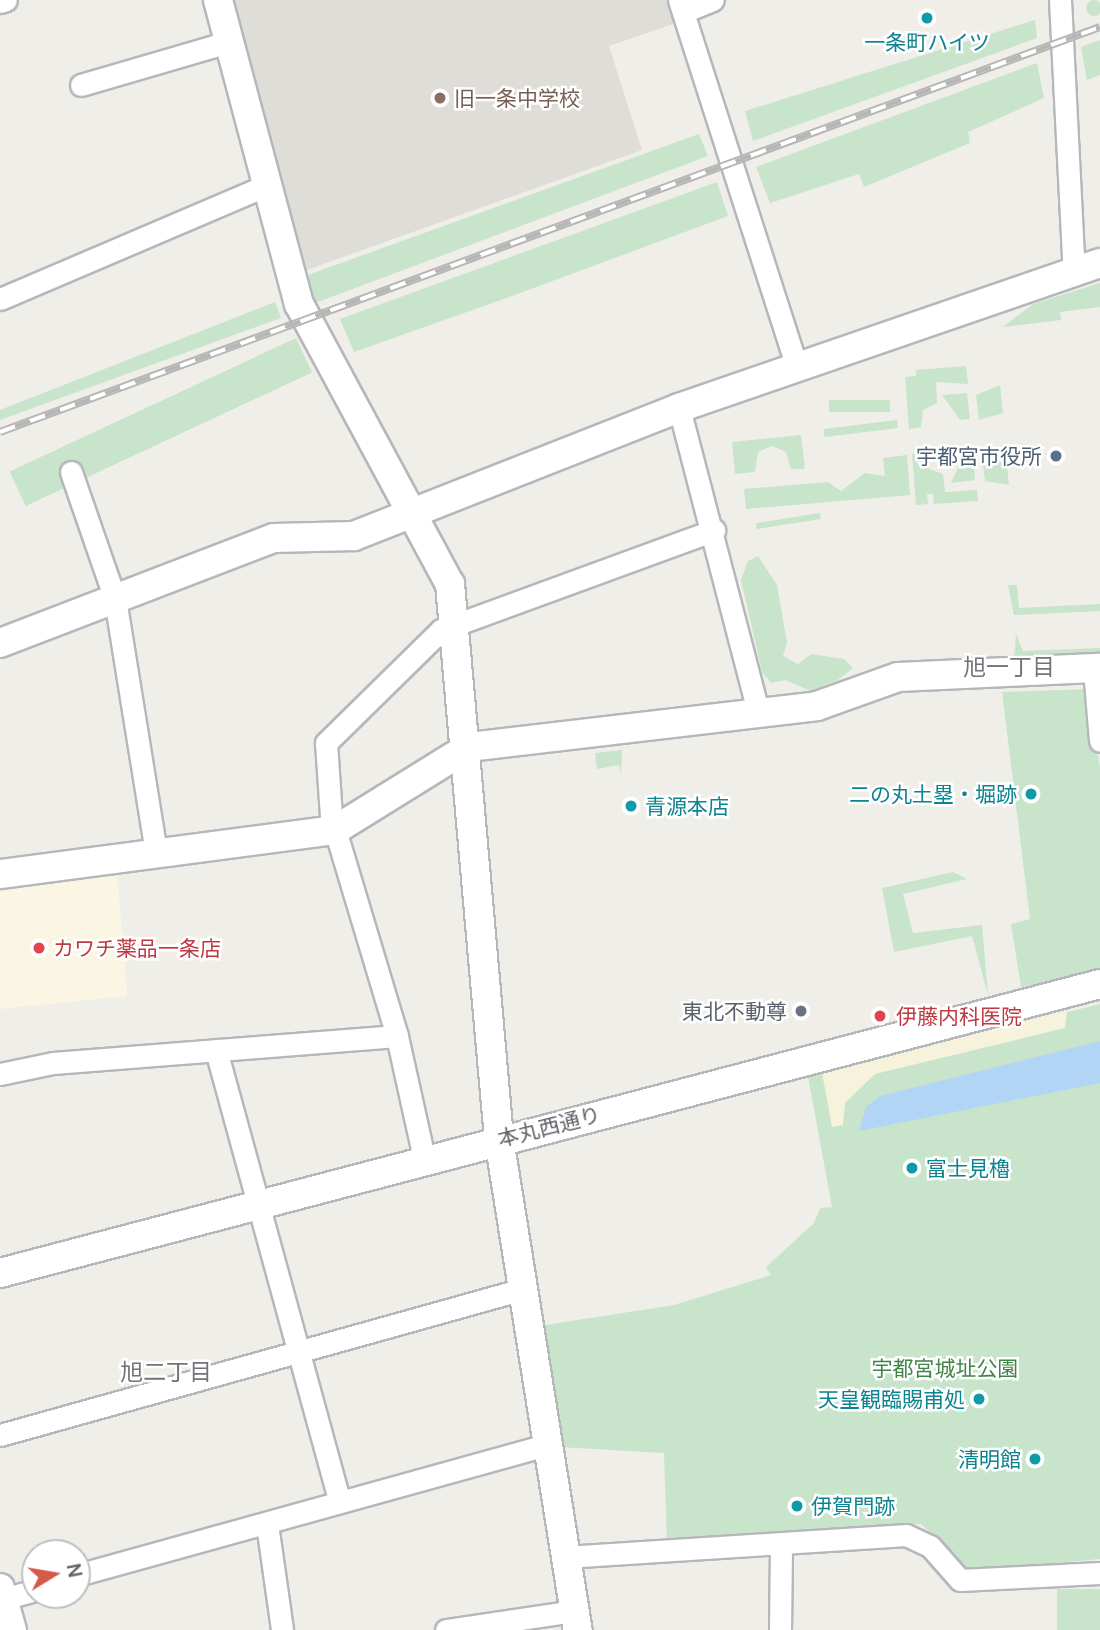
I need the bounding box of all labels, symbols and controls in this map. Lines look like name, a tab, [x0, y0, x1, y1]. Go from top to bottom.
marker: 一条町ハイツ	[919, 10, 935, 26]
place label: 一条町ハイツ	[864, 29, 990, 55]
place label: 旧一条中学校	[454, 85, 580, 111]
marker: 旧一条中学校	[432, 90, 448, 106]
place label: 宇都宮市役所	[916, 443, 1042, 469]
marker: 宇都宮市役所	[1048, 448, 1064, 464]
district label: 旭一丁目	[963, 652, 1055, 680]
place label: 二の丸土塁・堀跡	[849, 781, 1017, 807]
marker: 二の丸土塁・堀跡	[1023, 786, 1039, 802]
place label: 青源本店	[645, 793, 729, 819]
marker: 青源本店	[623, 798, 639, 814]
place label: カワチ薬品一条店	[53, 935, 221, 961]
marker: カワチ薬品一条店	[31, 940, 47, 956]
place label: 東北不動尊	[682, 998, 787, 1024]
marker: 東北不動尊	[793, 1003, 809, 1019]
place label: 伊藤内科医院	[896, 1003, 1022, 1029]
marker: 伊藤内科医院	[870, 1006, 890, 1026]
street label: 本丸西通り	[495, 1101, 603, 1151]
place label: 富士見櫓	[926, 1155, 1010, 1181]
marker: 富士見櫓	[904, 1160, 920, 1176]
park label: 宇都宮城址公園	[872, 1355, 1018, 1381]
district label: 旭二丁目	[120, 1357, 212, 1385]
place label: 天皇観臨賜甫処	[818, 1386, 965, 1412]
marker: 天皇観臨賜甫処	[971, 1391, 987, 1407]
place label: 清明館	[958, 1446, 1021, 1472]
marker: 清明館	[1027, 1451, 1043, 1467]
place label: 伊賀門跡	[811, 1493, 895, 1519]
marker: 伊賀門跡	[789, 1498, 805, 1514]
north arrow	[21, 1539, 91, 1609]
text: N	[61, 1561, 89, 1580]

